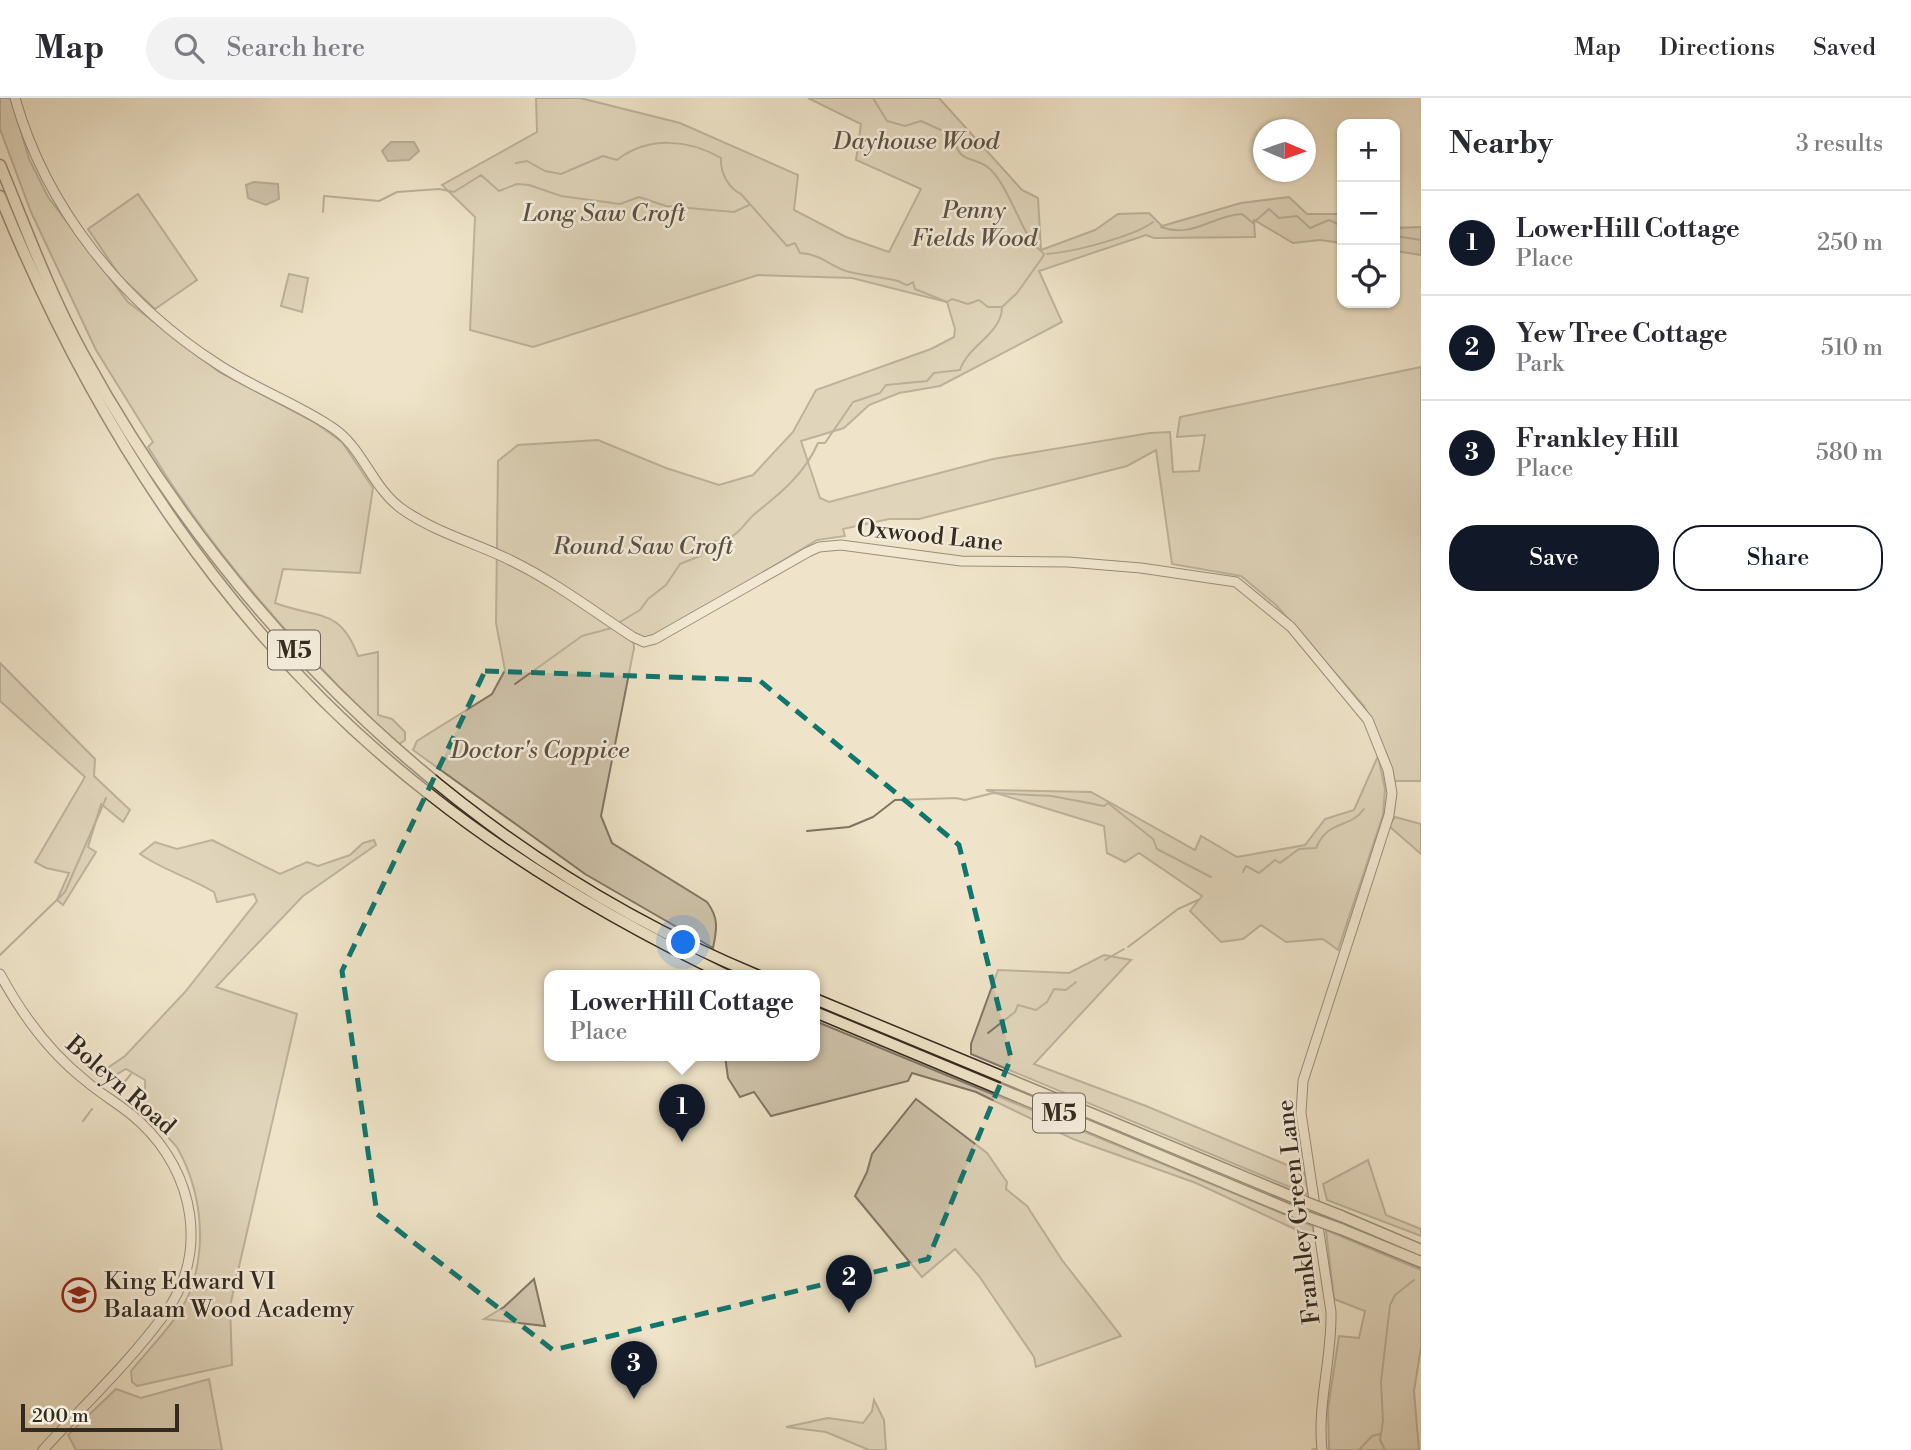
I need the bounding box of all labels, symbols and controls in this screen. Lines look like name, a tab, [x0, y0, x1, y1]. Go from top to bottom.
search box	[146, 17, 636, 80]
text: Map	[35, 28, 104, 69]
icon: search	[170, 29, 208, 67]
text: Search here	[226, 32, 365, 64]
text: Map	[1574, 33, 1621, 63]
text: Directions	[1659, 33, 1775, 63]
text: Saved	[1813, 33, 1876, 63]
north arrow	[1253, 119, 1316, 182]
map controls	[1337, 119, 1400, 308]
button: +	[1337, 119, 1400, 182]
text: Nearby	[1449, 125, 1553, 163]
park label: Dayhouse Wood	[832, 127, 1001, 157]
text: 3 results	[1796, 130, 1883, 158]
button: −	[1337, 182, 1400, 245]
park label: Penny Fields Wood	[911, 196, 1039, 254]
park label: Long Saw Croft	[522, 199, 687, 229]
text: LowerHill Cottage	[1516, 213, 1740, 245]
text: 1	[1466, 229, 1478, 257]
text: 250 m	[1817, 229, 1883, 257]
button: locate	[1337, 245, 1400, 308]
text: Place	[1516, 245, 1573, 273]
text: Yew Tree Cottage	[1516, 318, 1727, 350]
text: 2	[1465, 334, 1479, 362]
text: 510 m	[1821, 334, 1883, 362]
text: Park	[1516, 350, 1564, 378]
text: Frankley Hill	[1516, 423, 1679, 455]
text: 3	[1465, 439, 1479, 467]
text: 580 m	[1816, 439, 1883, 467]
text: Place	[1516, 455, 1573, 483]
street label: Oxwood Lane	[855, 513, 1005, 559]
button: Save	[1449, 525, 1659, 591]
button: Share	[1673, 525, 1883, 591]
park label: Round Saw Croft	[552, 532, 734, 562]
road number: M5	[268, 630, 320, 670]
park label: Doctor's Coppice	[450, 736, 629, 766]
your location	[666, 925, 700, 959]
popup	[544, 970, 820, 1061]
text: LowerHill Cottage	[570, 986, 794, 1018]
text: Place	[570, 1018, 628, 1046]
street label: Boleyn Road	[58, 1029, 182, 1142]
pin: 1	[659, 1084, 705, 1142]
road number: M5	[1033, 1094, 1085, 1132]
street label: Frankley Green Lane	[1270, 1098, 1328, 1326]
pin: 2	[826, 1255, 872, 1313]
place label: King Edward VI Balaam Wood Academy	[103, 1267, 355, 1325]
school or university icon: King Edward VI Balaam Wood Academy	[60, 1276, 98, 1314]
pin: 3	[611, 1341, 657, 1399]
scale bar	[21, 1401, 178, 1433]
text: 200 m	[32, 1404, 89, 1428]

